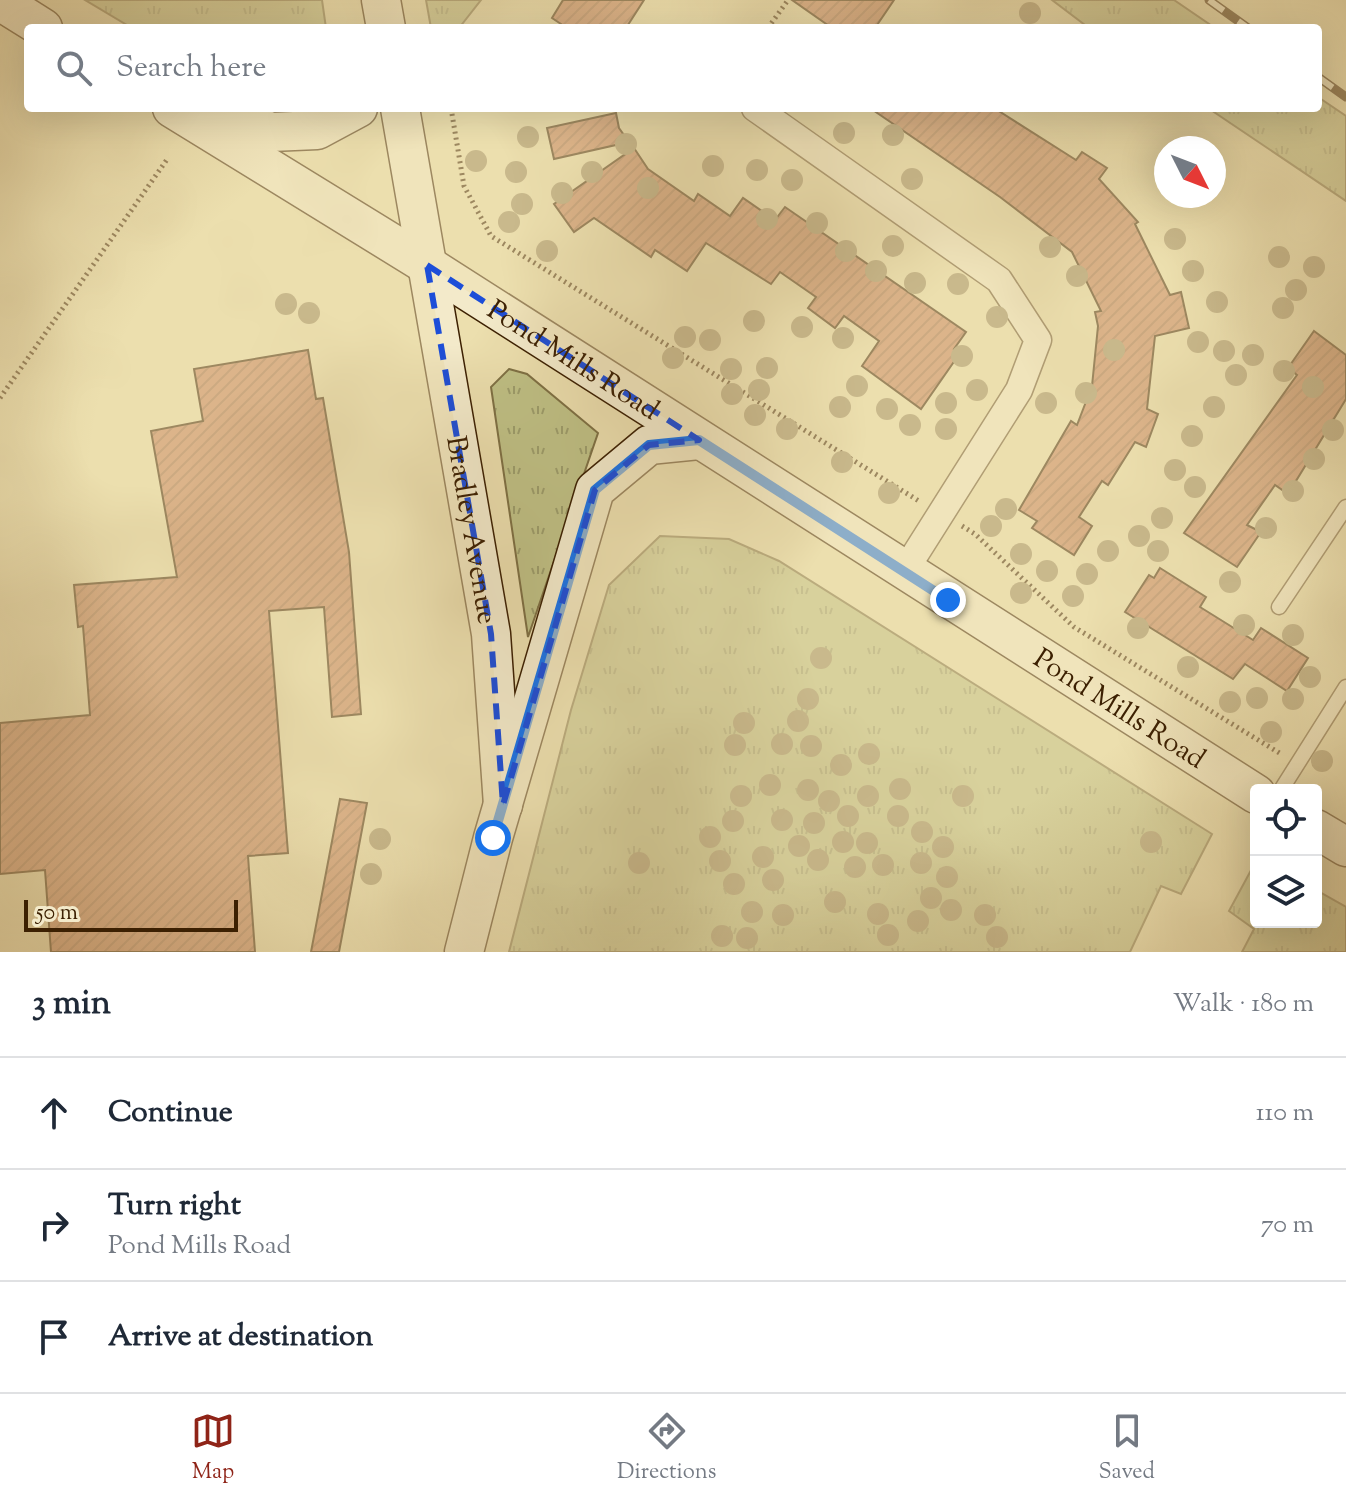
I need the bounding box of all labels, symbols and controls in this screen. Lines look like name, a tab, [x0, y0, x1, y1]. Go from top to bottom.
search box	[24, 24, 1322, 112]
icon: search	[52, 46, 96, 90]
text: Search here	[116, 47, 266, 90]
north arrow	[1154, 136, 1226, 208]
street label: Pond Mills Road	[479, 291, 667, 431]
street label: Bradley Avenue	[434, 433, 506, 627]
route end	[930, 582, 966, 618]
street label: Pond Mills Road	[1025, 640, 1213, 780]
map controls	[1250, 784, 1322, 928]
button: locate	[1250, 784, 1322, 856]
route start	[475, 820, 511, 856]
button: layers	[1250, 856, 1322, 928]
scale bar	[24, 896, 238, 932]
text: 50 m	[36, 898, 78, 930]
text: 3 min	[32, 980, 111, 1029]
text: Walk · 180 m	[1173, 986, 1314, 1023]
icon: ahead	[32, 1091, 76, 1135]
text: Continue	[108, 1092, 233, 1135]
text: 110 m	[1256, 1095, 1314, 1132]
text: Turn right	[108, 1185, 241, 1228]
icon: right	[32, 1203, 76, 1247]
text: 70 m	[1261, 1207, 1314, 1244]
text: Pond Mills Road	[108, 1228, 291, 1265]
icon: arrive	[32, 1315, 76, 1359]
text: Arrive at destination	[108, 1316, 373, 1359]
tab: Map	[191, 1409, 235, 1489]
tab: Directions	[617, 1409, 716, 1489]
tab: Saved	[1098, 1409, 1155, 1489]

